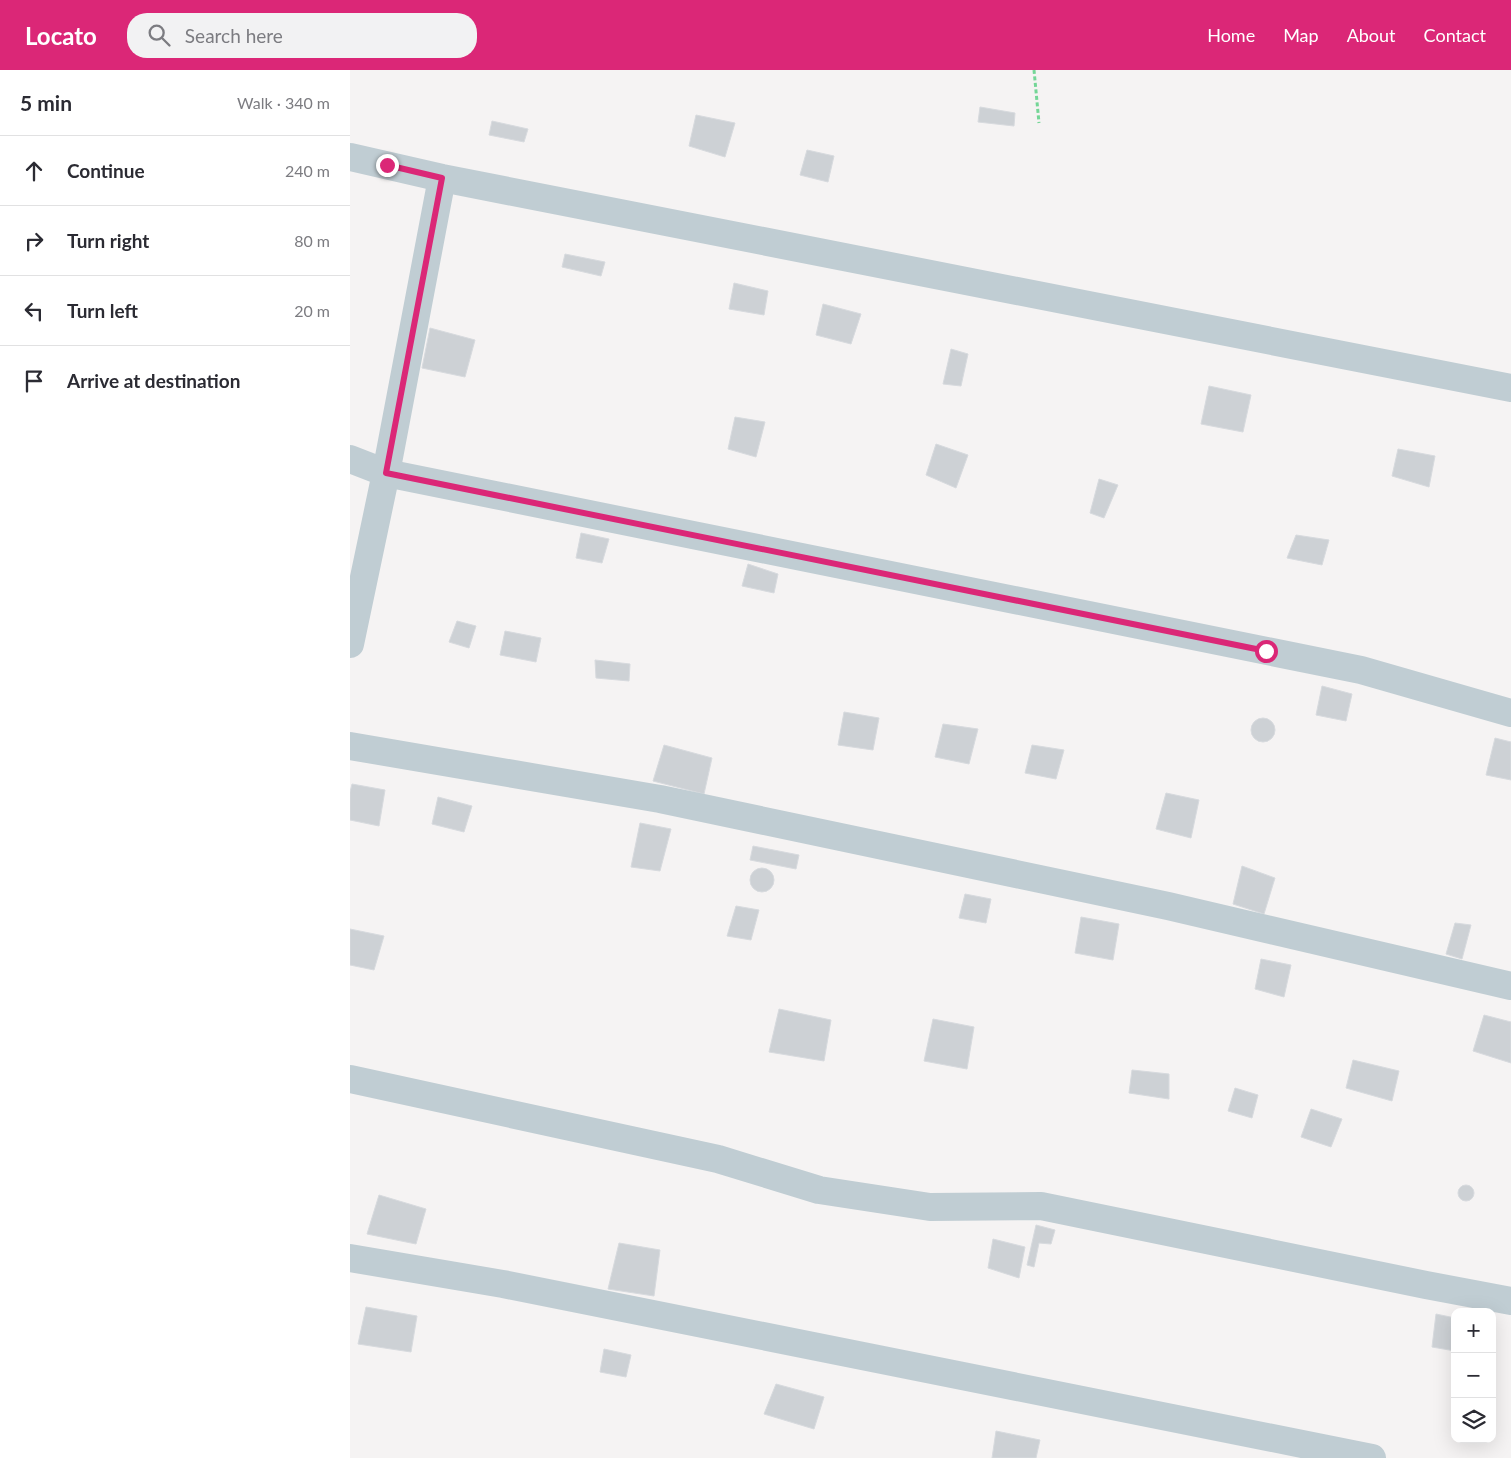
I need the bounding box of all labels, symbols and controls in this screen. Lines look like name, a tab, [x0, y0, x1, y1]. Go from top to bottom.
search box	[127, 13, 477, 58]
text: Locato	[25, 21, 97, 50]
icon: search	[145, 21, 173, 49]
text: Search here	[185, 24, 283, 47]
text: Home	[1207, 24, 1255, 46]
text: Map	[1283, 24, 1319, 46]
text: About	[1347, 24, 1396, 46]
text: Contact	[1424, 24, 1486, 46]
text: 5 min	[20, 90, 72, 115]
text: Walk · 340 m	[237, 93, 330, 112]
route end	[376, 154, 399, 177]
icon: ahead	[20, 157, 48, 185]
text: Continue	[67, 159, 145, 182]
text: 240 m	[285, 161, 330, 180]
icon: right	[20, 227, 48, 255]
text: Turn right	[67, 229, 149, 252]
text: 80 m	[294, 231, 330, 250]
icon: left	[20, 297, 48, 325]
text: Turn left	[67, 299, 138, 322]
text: 20 m	[294, 301, 330, 320]
icon: arrive	[20, 367, 48, 395]
text: Arrive at destination	[67, 369, 240, 392]
route start	[1255, 640, 1278, 663]
map controls	[1451, 1308, 1496, 1443]
button: +	[1451, 1308, 1496, 1353]
button: −	[1451, 1353, 1496, 1398]
button: layers	[1451, 1398, 1496, 1443]

